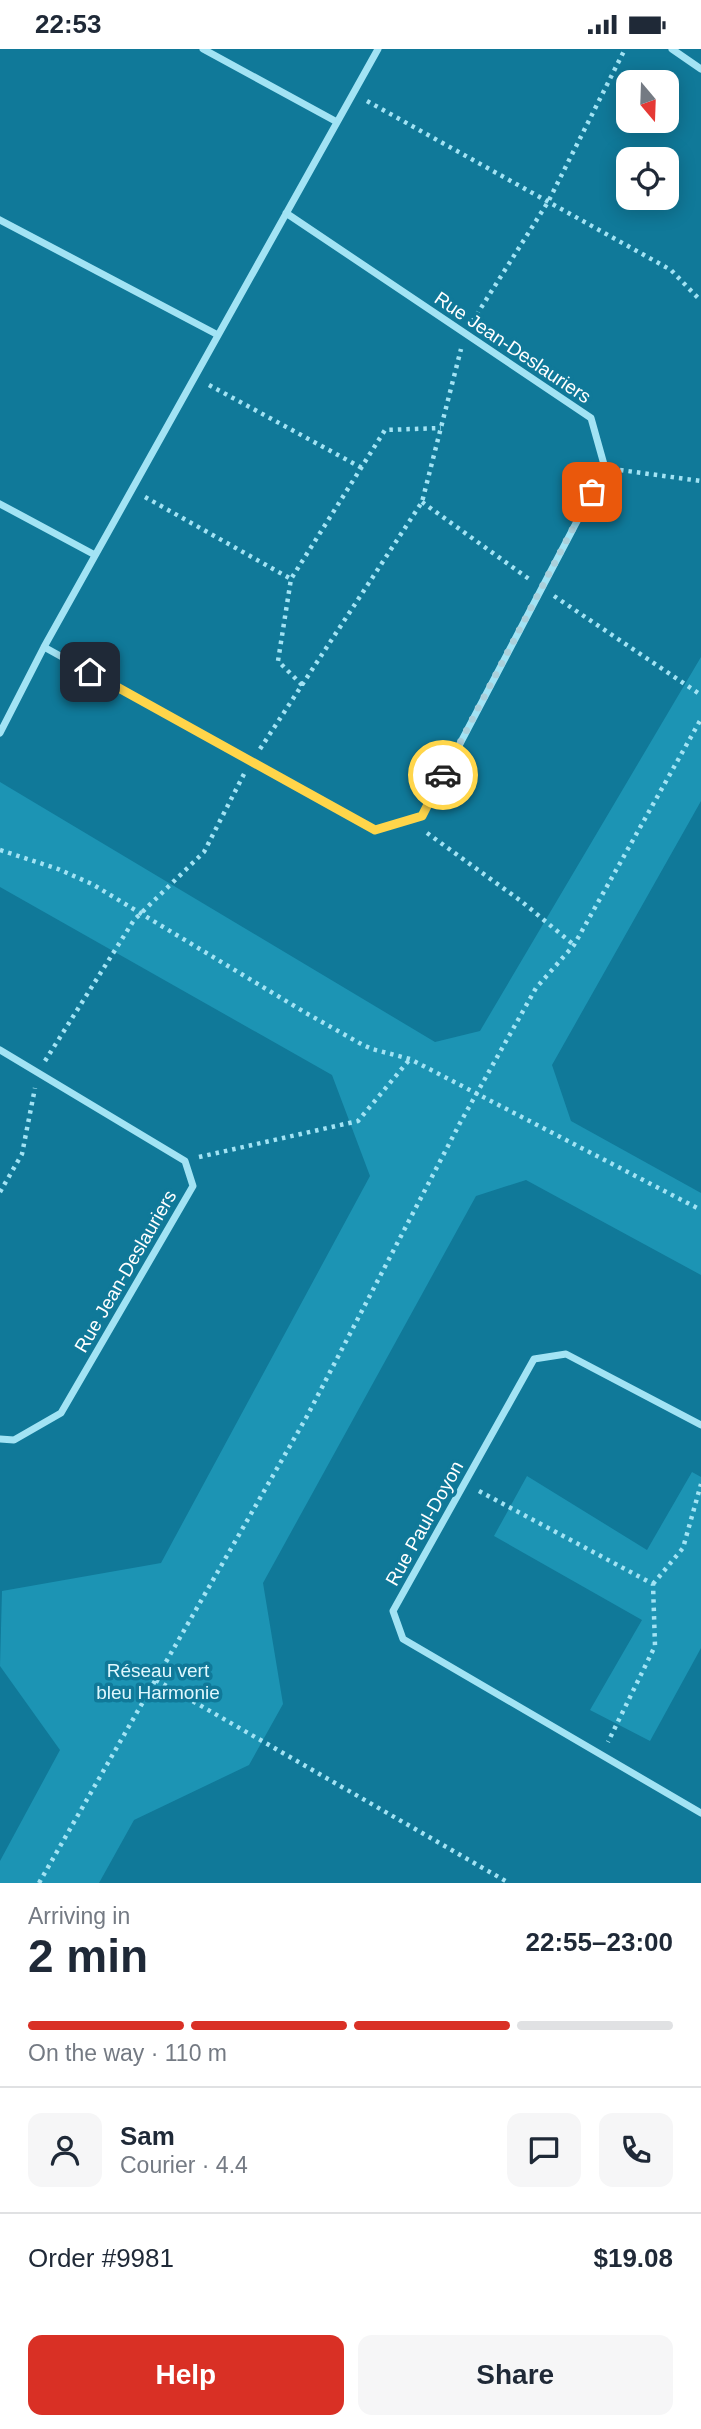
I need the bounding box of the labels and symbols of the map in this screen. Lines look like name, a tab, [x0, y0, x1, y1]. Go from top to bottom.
north arrow	[616, 70, 679, 133]
street label: Rue Jean-Deslauriers	[431, 287, 595, 407]
pin	[562, 462, 622, 522]
pin	[60, 642, 120, 702]
courier	[408, 740, 478, 810]
street label: Rue Jean-Deslauriers	[70, 1186, 180, 1356]
street label: Rue Paul-Doyon	[381, 1457, 467, 1589]
park label: Réseau vert bleu Harmonie	[96, 1660, 220, 1703]

